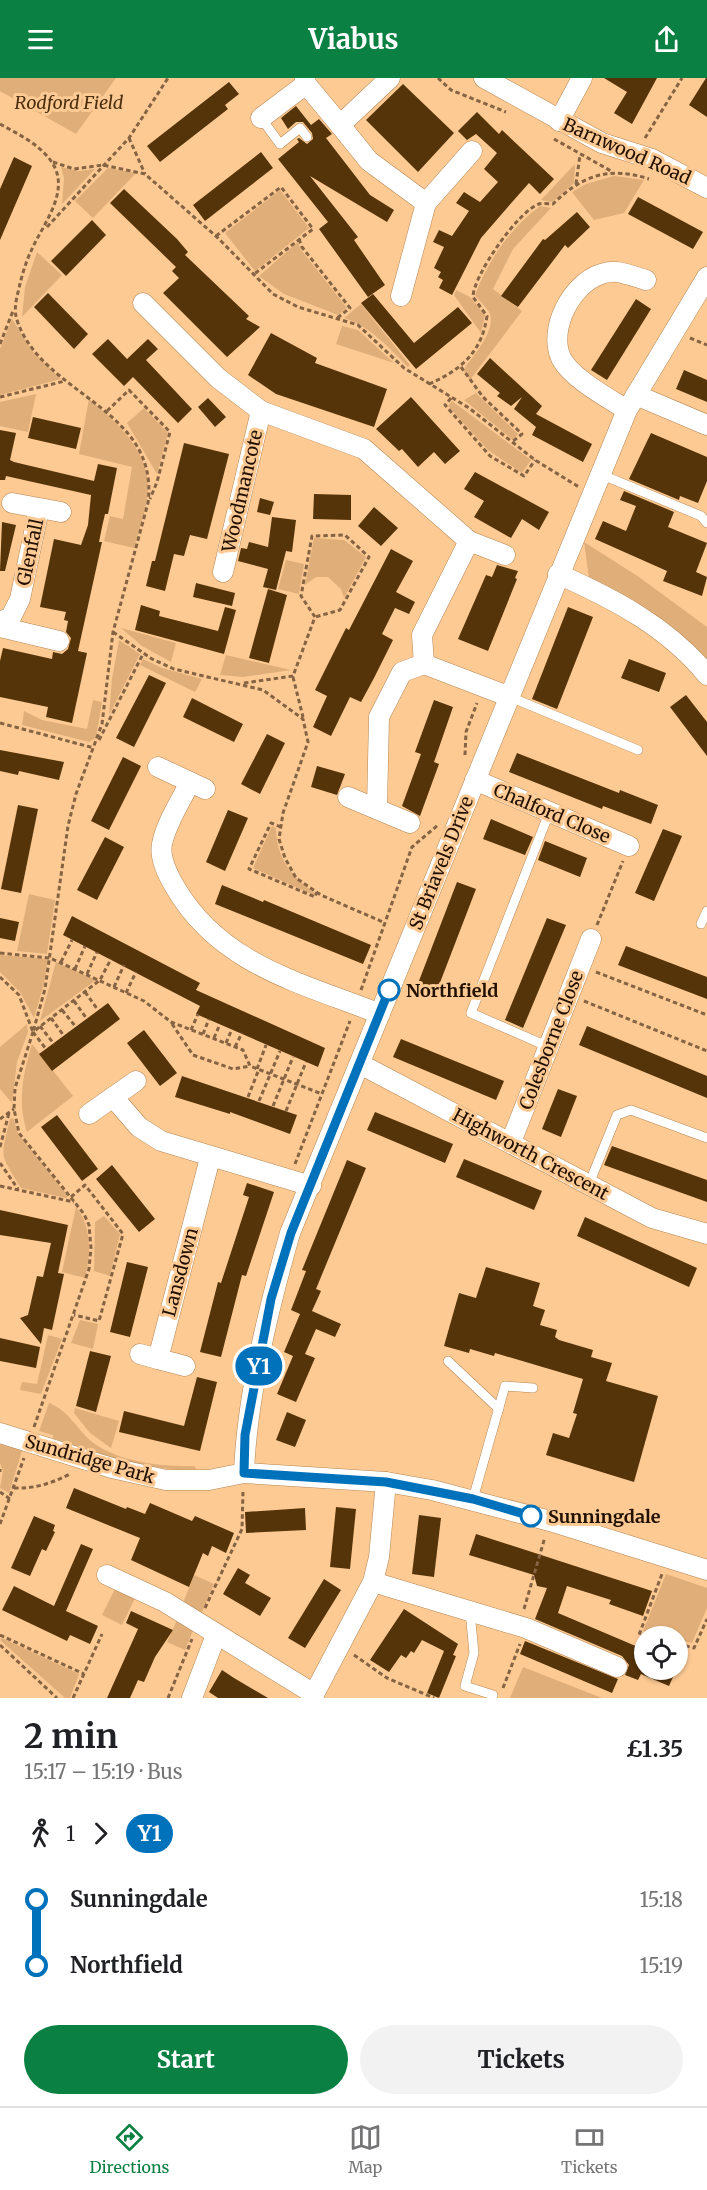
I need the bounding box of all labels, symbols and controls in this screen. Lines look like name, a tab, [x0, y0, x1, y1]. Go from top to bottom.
text: Viabus	[308, 22, 399, 56]
icon: menu	[24, 23, 57, 56]
icon: share	[650, 23, 683, 56]
park label: Rodford Field	[15, 91, 124, 114]
street label: Barnwood Road	[559, 112, 695, 190]
street label: Woodmancote	[217, 428, 267, 555]
street label: Glenfall	[12, 516, 48, 587]
street label: Chalford Close	[490, 778, 614, 848]
street label: St Briavels Drive	[404, 793, 478, 933]
street label: Colesborne Close	[514, 967, 588, 1113]
marker: Northfield	[378, 979, 400, 1001]
place label: Northfield	[406, 979, 498, 1002]
street label: Highworth Crescent	[449, 1103, 613, 1205]
street label: Lansdown	[157, 1225, 203, 1319]
line badge: Y1	[232, 1346, 286, 1386]
text: Y1	[247, 1353, 271, 1380]
street label: Sundridge Park	[23, 1430, 158, 1489]
marker: Sunningdale	[520, 1505, 542, 1527]
place label: Sunningdale	[548, 1505, 661, 1528]
map controls	[634, 1626, 688, 1680]
button: locate	[634, 1626, 688, 1680]
text: 2 min	[24, 1716, 118, 1757]
text: £1.35	[626, 1735, 683, 1763]
text: 15:17 – 15:19 · Bus	[24, 1759, 183, 1784]
icon: walk	[24, 1817, 57, 1850]
icon: forward	[84, 1817, 117, 1850]
text: Y1	[138, 1820, 161, 1847]
text: 1	[66, 1821, 75, 1846]
text: Sunningdale	[70, 1885, 208, 1913]
text: 15:18	[639, 1887, 683, 1912]
text: Northfield	[70, 1951, 183, 1979]
text: 15:19	[640, 1953, 683, 1978]
button: Start	[24, 2025, 348, 2094]
button: Tickets	[360, 2025, 683, 2094]
tab: Directions	[89, 2121, 169, 2177]
tab: Map	[348, 2121, 382, 2177]
tab: Tickets	[561, 2121, 618, 2177]

